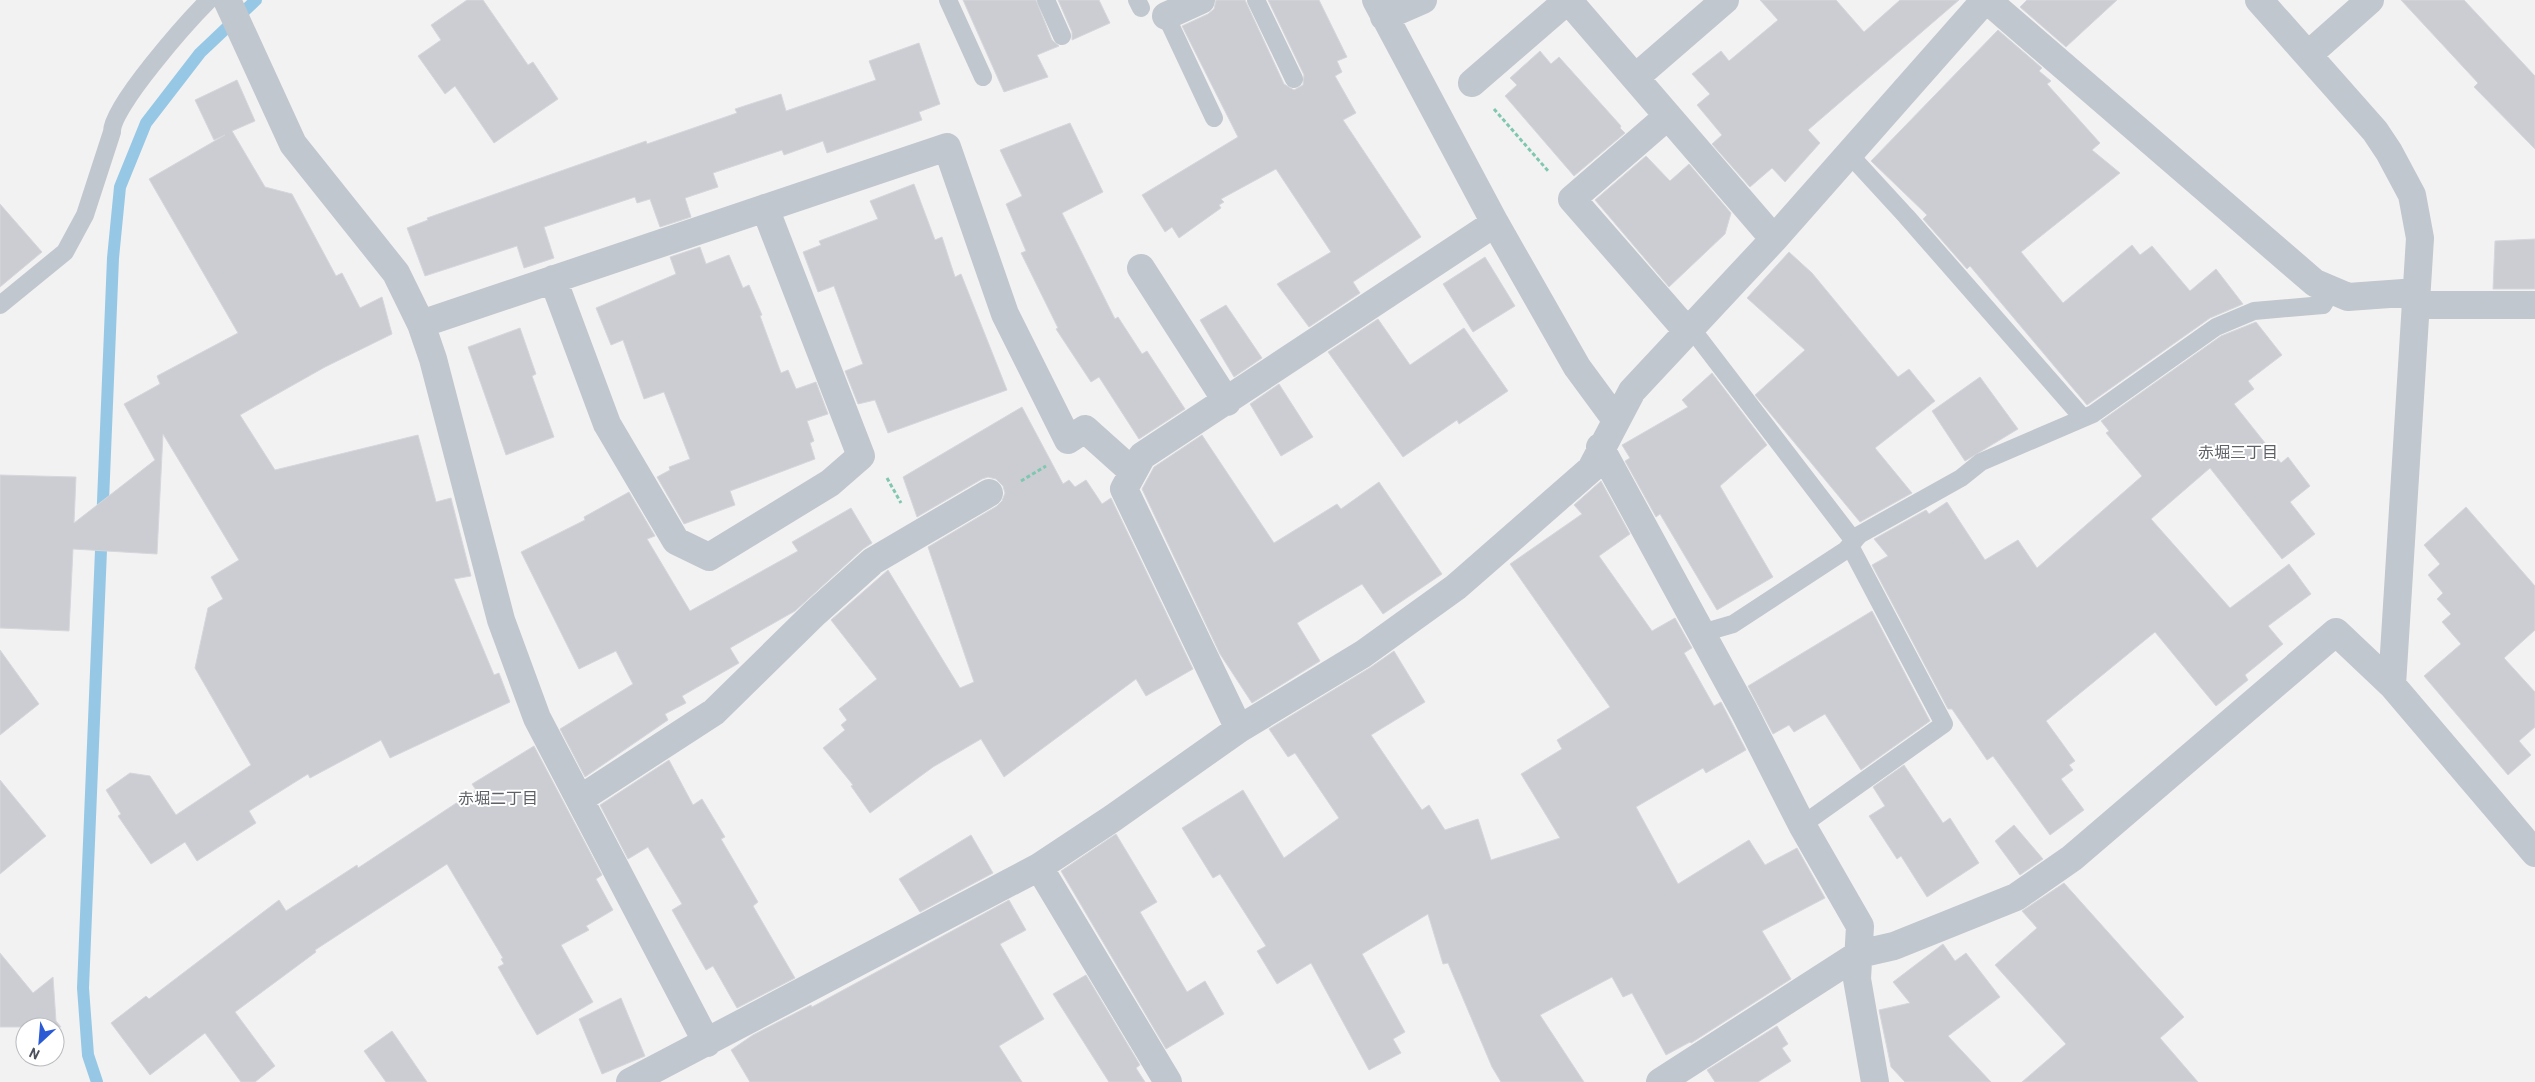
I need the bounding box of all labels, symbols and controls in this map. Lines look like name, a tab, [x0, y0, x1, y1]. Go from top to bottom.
district label: 赤堀三丁目	[2198, 442, 2278, 461]
district label: 赤堀二丁目	[458, 788, 538, 807]
north arrow	[15, 1017, 65, 1067]
text: N	[26, 1044, 42, 1064]

